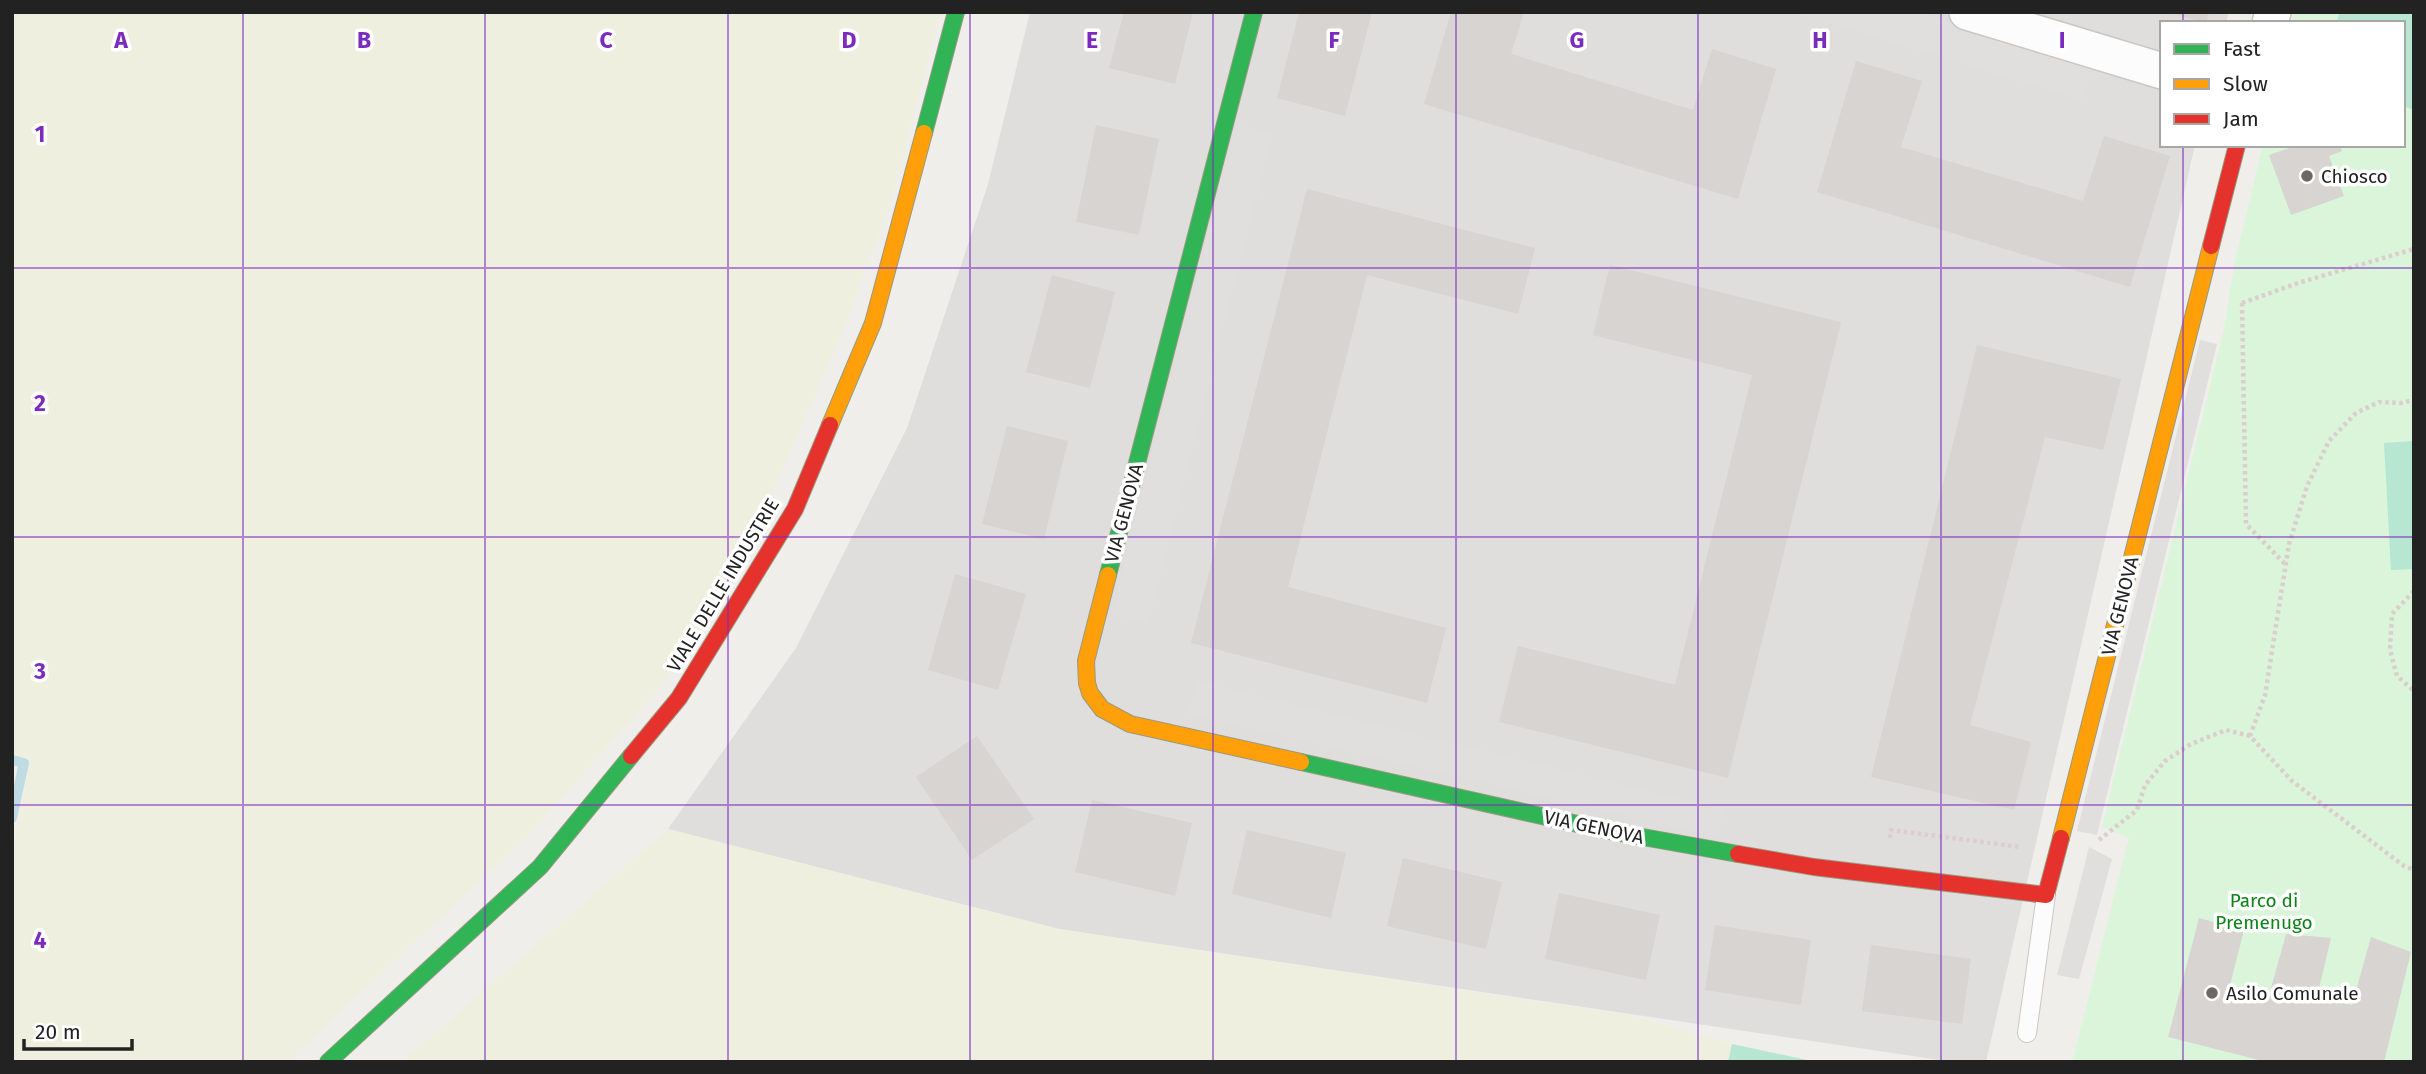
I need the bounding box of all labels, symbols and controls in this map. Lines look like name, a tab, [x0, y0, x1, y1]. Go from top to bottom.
legend	[2160, 21, 2405, 147]
text: A	[113, 26, 128, 54]
text: B	[357, 26, 371, 54]
text: C	[599, 26, 613, 54]
text: D	[842, 26, 857, 54]
text: E	[1086, 26, 1098, 54]
text: F	[1328, 26, 1340, 54]
text: G	[1570, 26, 1584, 54]
text: H	[1812, 26, 1828, 54]
text: I	[2059, 26, 2065, 54]
text: Fast	[2223, 36, 2261, 62]
text: Slow	[2223, 71, 2268, 97]
text: Jam	[2223, 106, 2259, 132]
text: 1	[35, 120, 45, 148]
place label: Chiosco	[2321, 165, 2388, 188]
marker: Chiosco	[2299, 168, 2315, 184]
text: 2	[34, 389, 46, 417]
street label: VIA GENOVA	[1100, 461, 1148, 565]
street label: VIALE DELLE INDUSTRIE	[662, 494, 784, 676]
street label: VIA GENOVA	[2097, 554, 2143, 658]
text: 3	[33, 657, 46, 685]
street label: VIA GENOVA	[1542, 805, 1646, 849]
park label: Parco di Premenugo	[2215, 889, 2313, 934]
text: 4	[34, 926, 47, 954]
place label: Asilo Comunale	[2226, 982, 2359, 1005]
marker: Asilo Comunale	[2204, 985, 2220, 1001]
scale bar	[24, 1007, 133, 1052]
text: 20 m	[35, 1019, 81, 1045]

